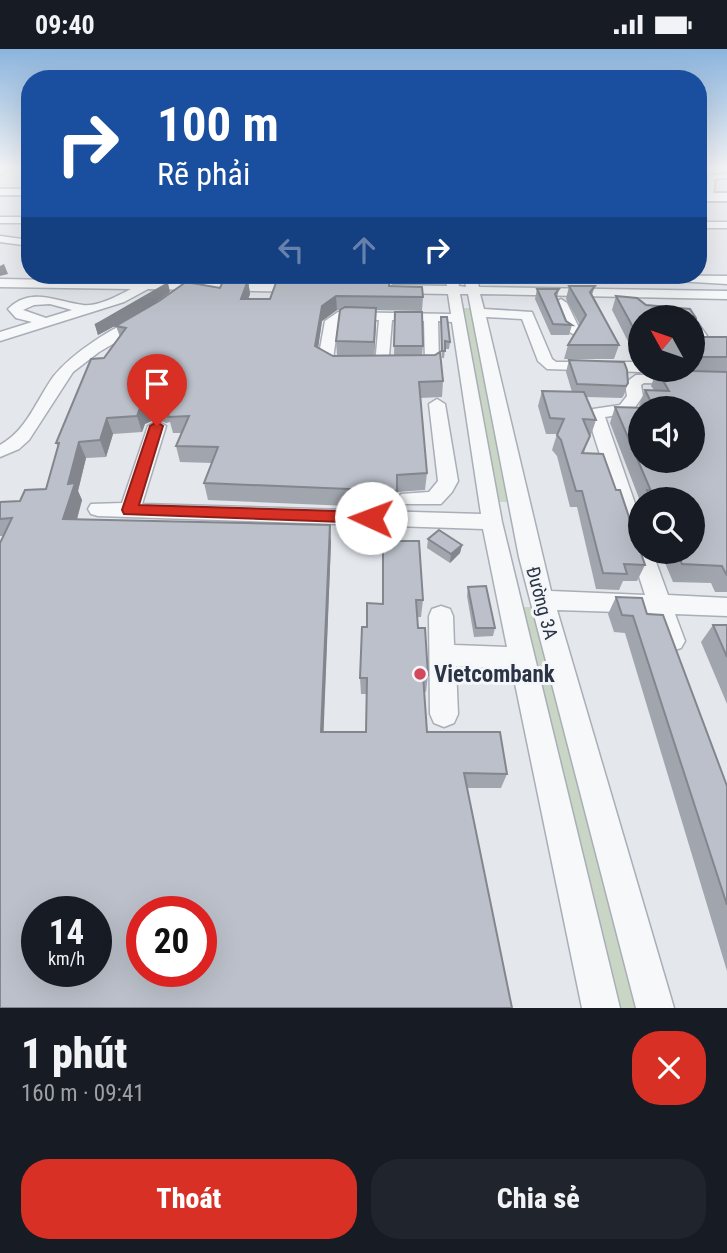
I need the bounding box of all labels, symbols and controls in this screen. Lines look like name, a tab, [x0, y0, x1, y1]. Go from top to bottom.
text: 09:40	[35, 10, 95, 40]
text: 100 m	[157, 96, 279, 153]
icon: right	[42, 98, 133, 189]
text: Rẽ phải	[157, 155, 250, 193]
icon: left	[272, 231, 310, 269]
icon: ahead	[345, 231, 383, 269]
icon: right	[418, 231, 456, 269]
north arrow	[628, 305, 705, 381]
map controls	[628, 305, 705, 564]
pin	[127, 354, 187, 426]
icon: arrive	[138, 365, 176, 403]
button: sound	[628, 396, 705, 473]
position arrow	[334, 481, 408, 555]
button: search	[628, 487, 705, 564]
street label: Đường 3A	[521, 564, 563, 642]
place label: Vietcombank	[434, 661, 556, 688]
marker: Vietcombank	[412, 666, 428, 682]
speed limit sign: 20	[126, 896, 217, 987]
text: 14	[49, 912, 84, 953]
text: km/h	[48, 948, 85, 969]
text: 1 phút	[21, 1029, 127, 1078]
button: close	[632, 1031, 706, 1105]
text: 160 m · 09:41	[21, 1080, 145, 1107]
button: Thoát	[21, 1159, 357, 1239]
button: Chia sẻ	[371, 1159, 706, 1239]

